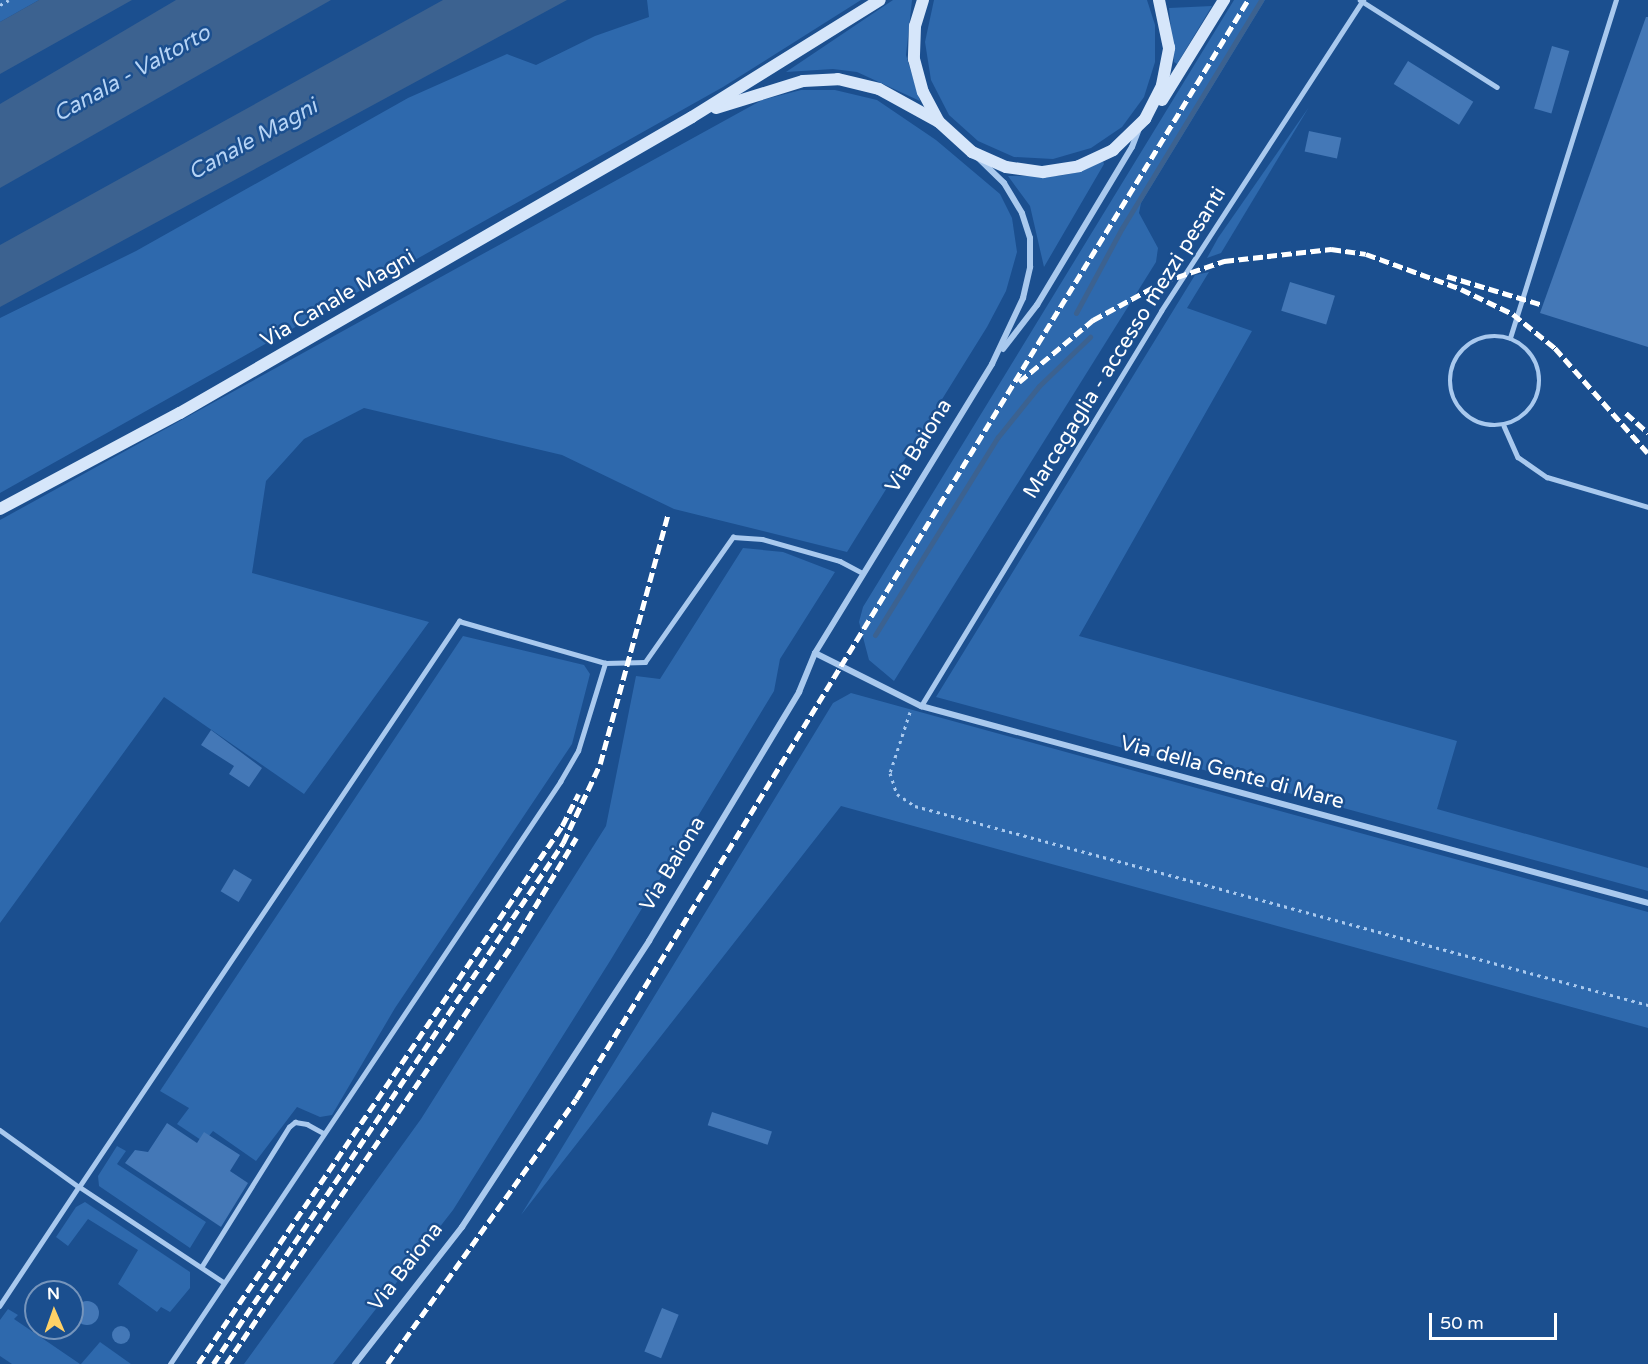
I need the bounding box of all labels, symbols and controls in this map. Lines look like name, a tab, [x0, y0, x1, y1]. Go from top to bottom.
water label: Canala - Valtorto	[49, 20, 215, 128]
water label: Canale Magni	[184, 94, 322, 186]
street label: Marcegaglia - accesso mezzi pesanti	[1018, 183, 1232, 503]
street label: Via Canale Magni	[256, 245, 420, 353]
street label: Via Baiona	[880, 394, 958, 498]
street label: Via della Gente di Mare	[1117, 731, 1347, 815]
street label: Via Baiona	[635, 812, 711, 916]
street label: Via Baiona	[364, 1218, 448, 1316]
north arrow	[24, 1280, 84, 1340]
text: N	[47, 1284, 60, 1304]
scale bar	[1432, 1301, 1560, 1339]
text: 50 m	[1440, 1312, 1484, 1334]

